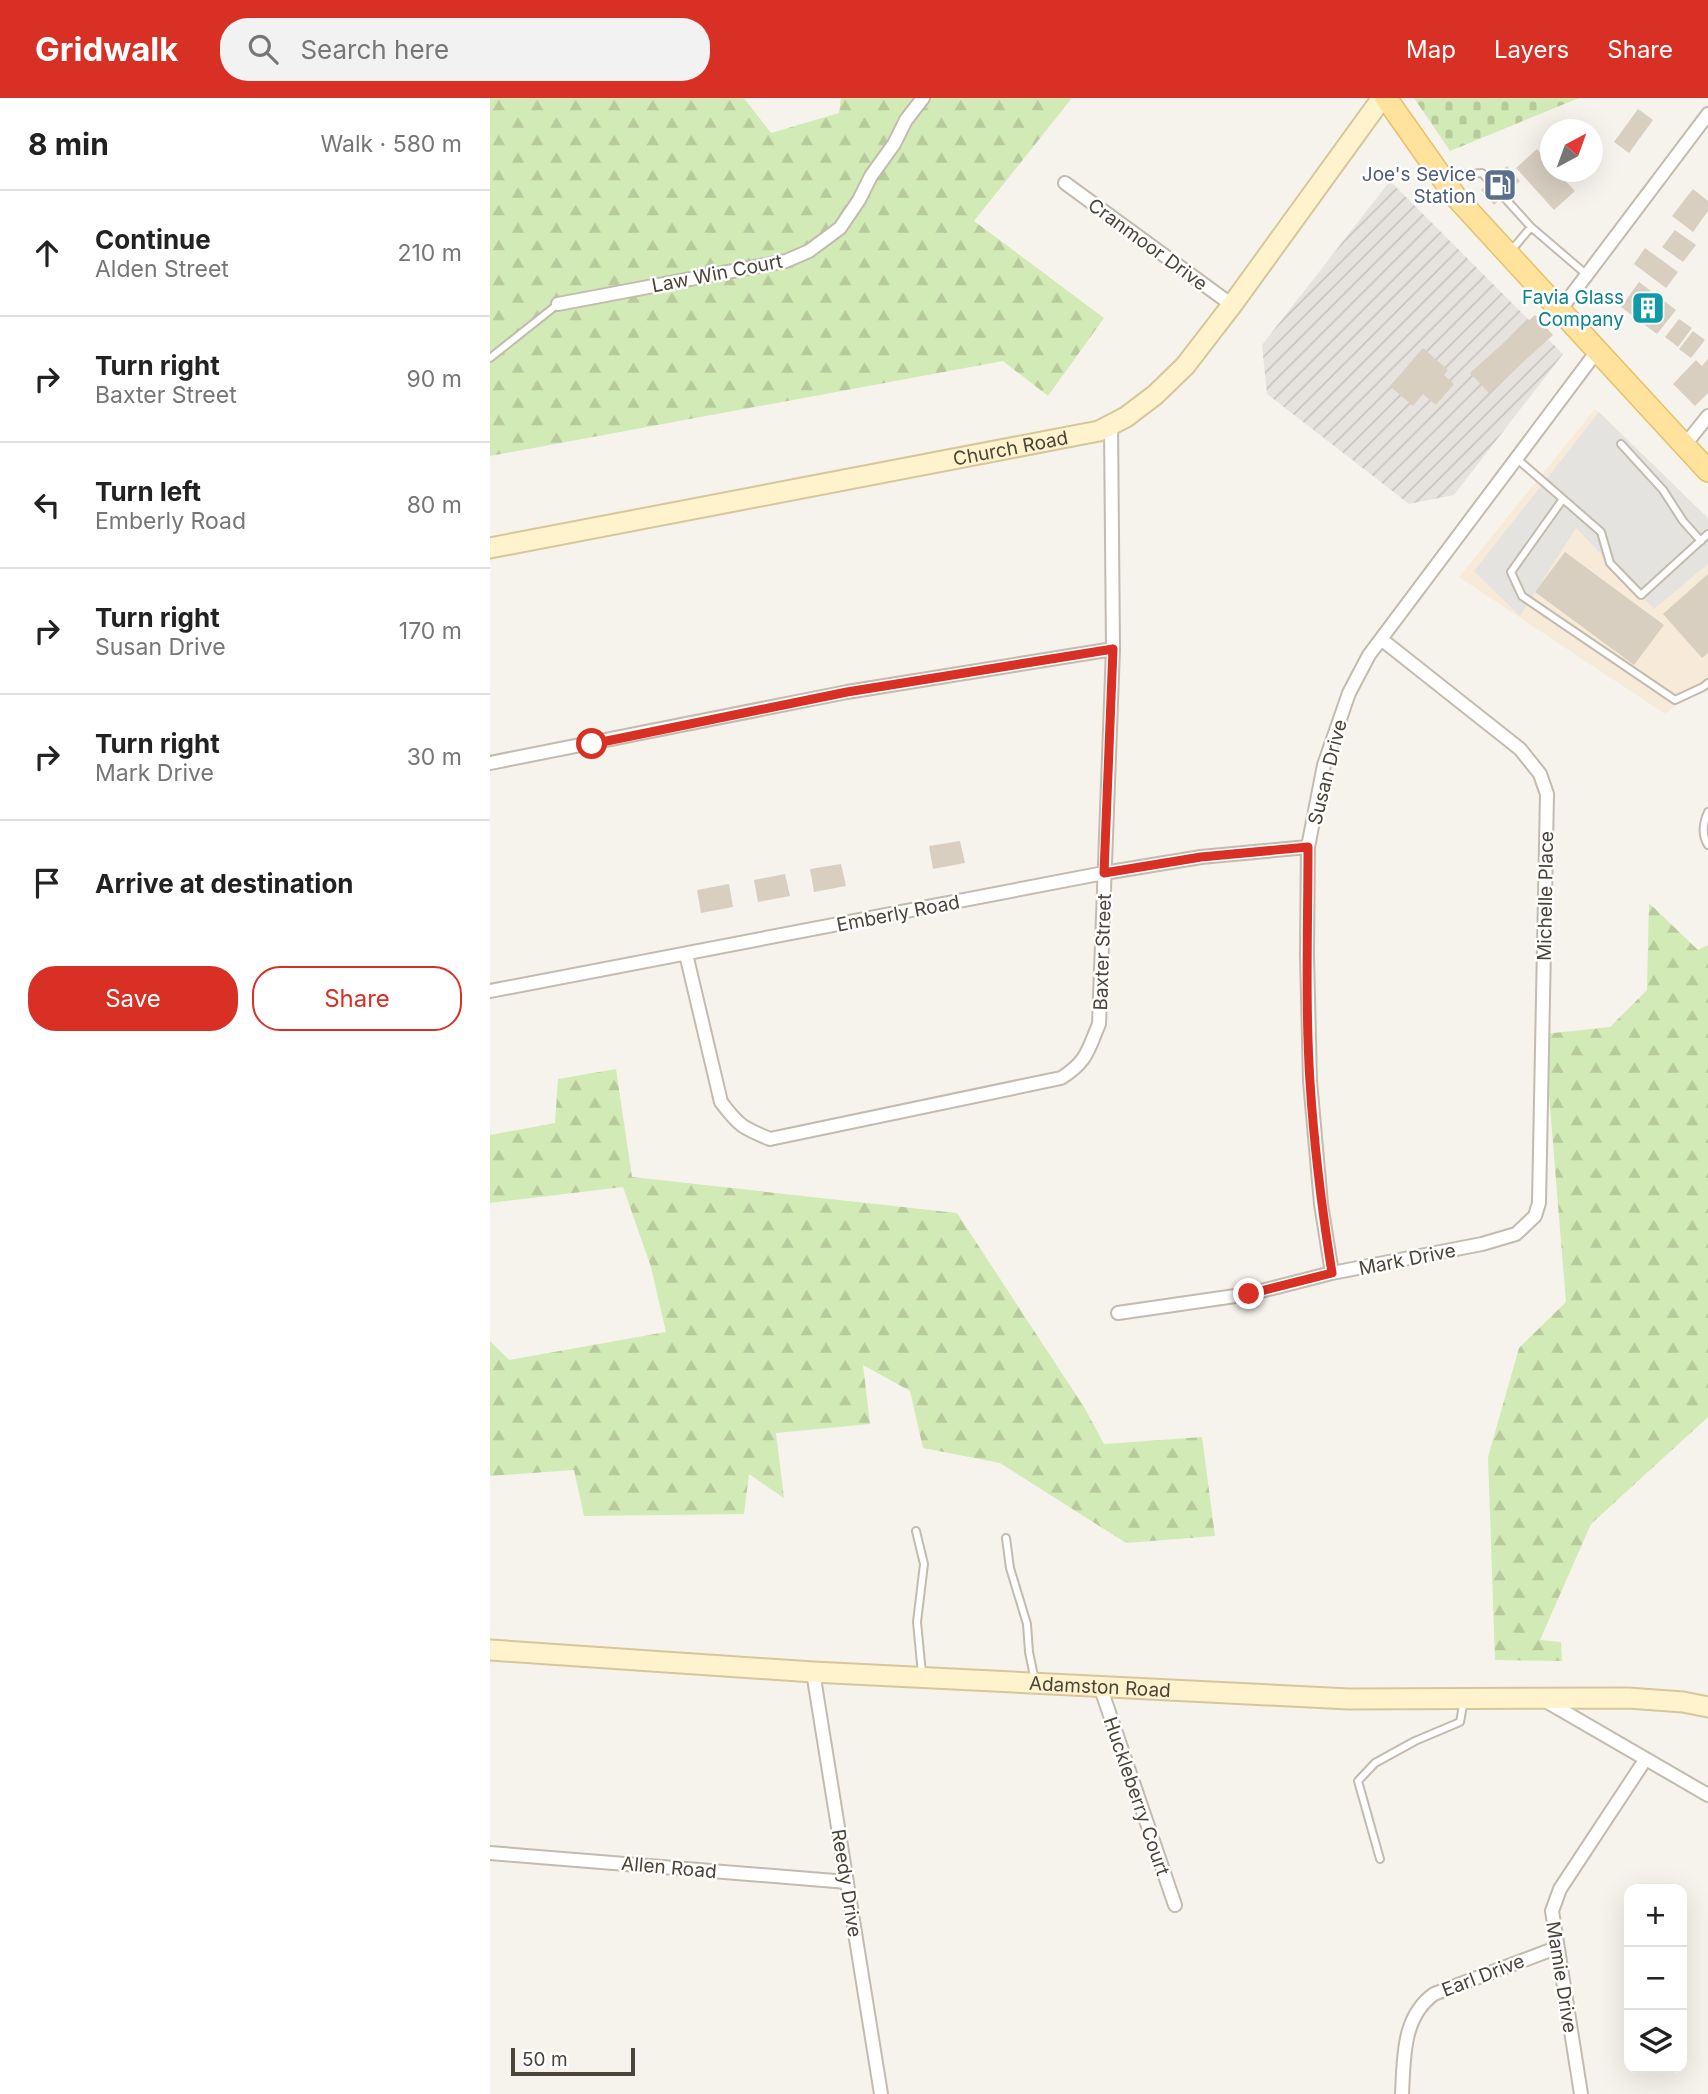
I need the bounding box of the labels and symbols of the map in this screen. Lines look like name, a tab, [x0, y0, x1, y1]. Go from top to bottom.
north arrow	[1540, 119, 1603, 182]
place label: Joe's Sevice Station	[1362, 163, 1476, 208]
fuel station icon: Joe's Sevice Station	[1481, 166, 1519, 204]
street label: Cranmoor Drive	[1084, 193, 1212, 295]
street label: Law Win Court	[650, 250, 784, 297]
place label: Favia Glass Company	[1522, 286, 1624, 331]
building icon: Favia Glass Company	[1629, 289, 1667, 327]
street label: Church Road	[951, 426, 1070, 471]
street label: Susan Drive	[1303, 717, 1352, 827]
route start	[576, 728, 607, 759]
street label: Michelle Place	[1533, 831, 1558, 961]
street label: Emberly Road	[835, 890, 962, 937]
street label: Baxter Street	[1089, 893, 1116, 1011]
street label: Mark Drive	[1357, 1239, 1457, 1280]
route end	[1233, 1278, 1264, 1309]
street label: Adamston Road	[1028, 1672, 1171, 1702]
street label: Huckleberry Court	[1099, 1714, 1174, 1878]
street label: Reedy Drive	[827, 1827, 866, 1939]
street label: Allen Road	[620, 1852, 718, 1883]
street label: Mamie Drive	[1541, 1920, 1582, 2035]
street label: Earl Drive	[1439, 1949, 1528, 2002]
scale bar	[511, 2045, 635, 2077]

